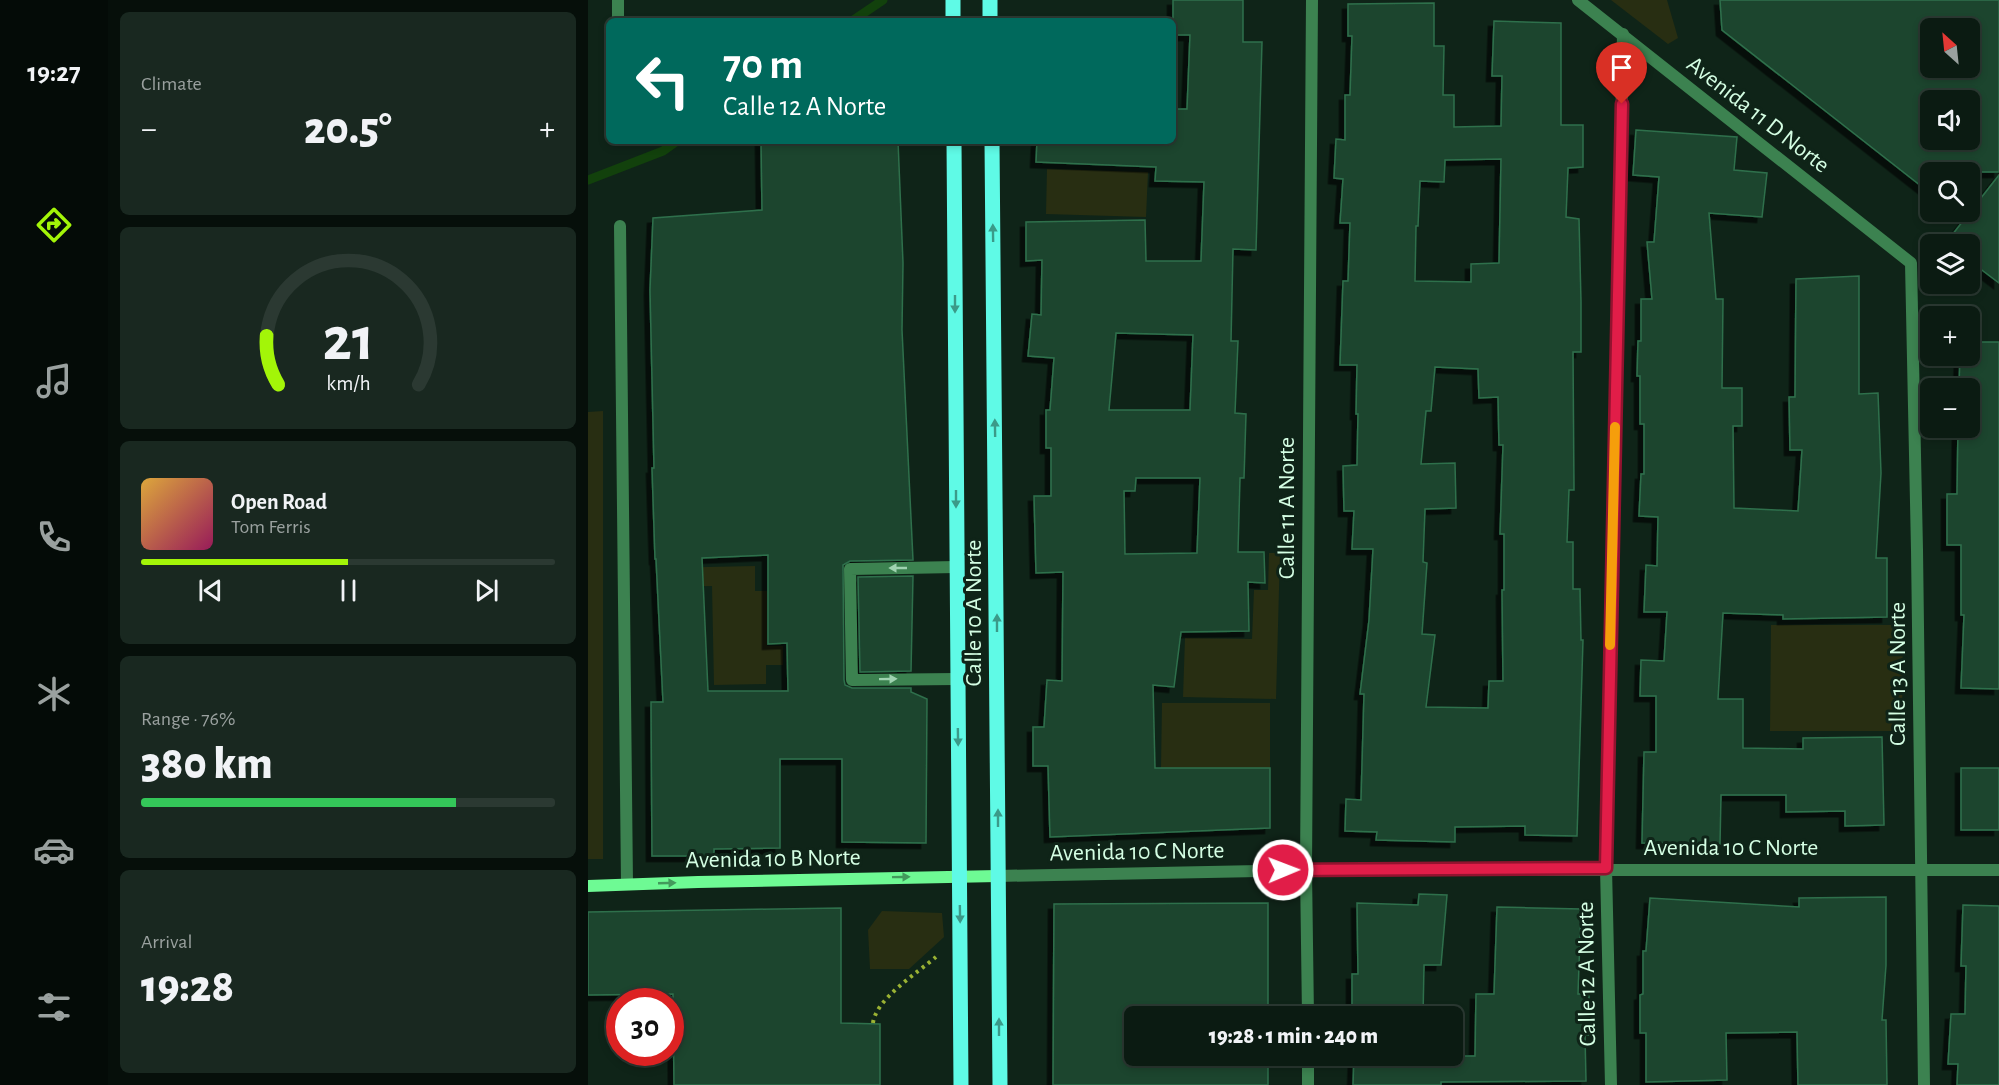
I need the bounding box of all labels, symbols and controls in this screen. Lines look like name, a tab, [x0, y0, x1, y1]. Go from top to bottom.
north arrow	[1920, 18, 1980, 78]
map controls	[1920, 18, 1980, 438]
icon: left	[624, 42, 702, 120]
pin	[1596, 42, 1647, 104]
text: 70 m	[723, 44, 803, 86]
icon: arrive	[1605, 51, 1638, 84]
street label: Avenida 11 D Norte	[1682, 52, 1834, 178]
text: 19:27	[27, 59, 81, 86]
text: Climate	[141, 74, 202, 94]
button: sound	[1920, 90, 1980, 150]
text: Calle 12 A Norte	[723, 93, 886, 120]
text: 20.5°	[304, 107, 392, 152]
text: −	[141, 113, 157, 146]
text: +	[539, 113, 555, 146]
button: search	[1920, 162, 1980, 222]
icon: directions	[33, 204, 75, 246]
one-way arrow	[988, 223, 998, 242]
button: layers	[1920, 234, 1980, 294]
one-way arrow	[950, 295, 960, 314]
button: +	[1920, 306, 1980, 366]
text: 21	[322, 309, 374, 371]
icon: music	[33, 360, 75, 402]
text: km/h	[326, 373, 370, 394]
button: −	[1920, 378, 1980, 438]
one-way arrow	[990, 418, 1000, 437]
street label: Calle 11 A Norte	[1275, 437, 1299, 579]
one-way arrow	[951, 490, 961, 509]
text: Open Road	[231, 491, 327, 513]
icon: phone	[33, 516, 75, 558]
text: Tom Ferris	[231, 517, 311, 537]
street label: Calle 10 A Norte	[962, 540, 986, 686]
one-way arrow	[888, 563, 907, 573]
icon: previous	[194, 574, 227, 607]
icon: pause	[332, 574, 365, 607]
icon: next	[470, 574, 503, 607]
street label: Calle 13 A Norte	[1886, 602, 1910, 746]
one-way arrow	[992, 613, 1001, 632]
icon: climate	[33, 673, 75, 715]
one-way arrow	[879, 674, 898, 684]
text: Range · 76%	[141, 709, 235, 729]
one-way arrow	[953, 728, 963, 747]
text: 380 km	[141, 742, 273, 787]
one-way arrow	[993, 808, 1003, 827]
icon: car	[33, 829, 75, 871]
street label: Avenida 10 C Norte	[1644, 836, 1818, 860]
street label: Avenida 10 C Norte	[1049, 838, 1225, 866]
position arrow	[1251, 838, 1315, 902]
street label: Avenida 10 B Norte	[685, 845, 861, 873]
one-way arrow	[892, 872, 911, 882]
one-way arrow	[658, 878, 677, 887]
street label: Calle 12 A Norte	[1574, 901, 1600, 1047]
one-way arrow	[955, 904, 964, 923]
text: Arrival	[141, 932, 192, 952]
text: 19:28	[141, 965, 234, 1010]
icon: filters	[33, 986, 75, 1028]
speed limit sign: 30	[606, 988, 684, 1066]
one-way arrow	[994, 1017, 1004, 1036]
text: 19:28 · 1 min · 240 m	[1209, 1025, 1378, 1047]

